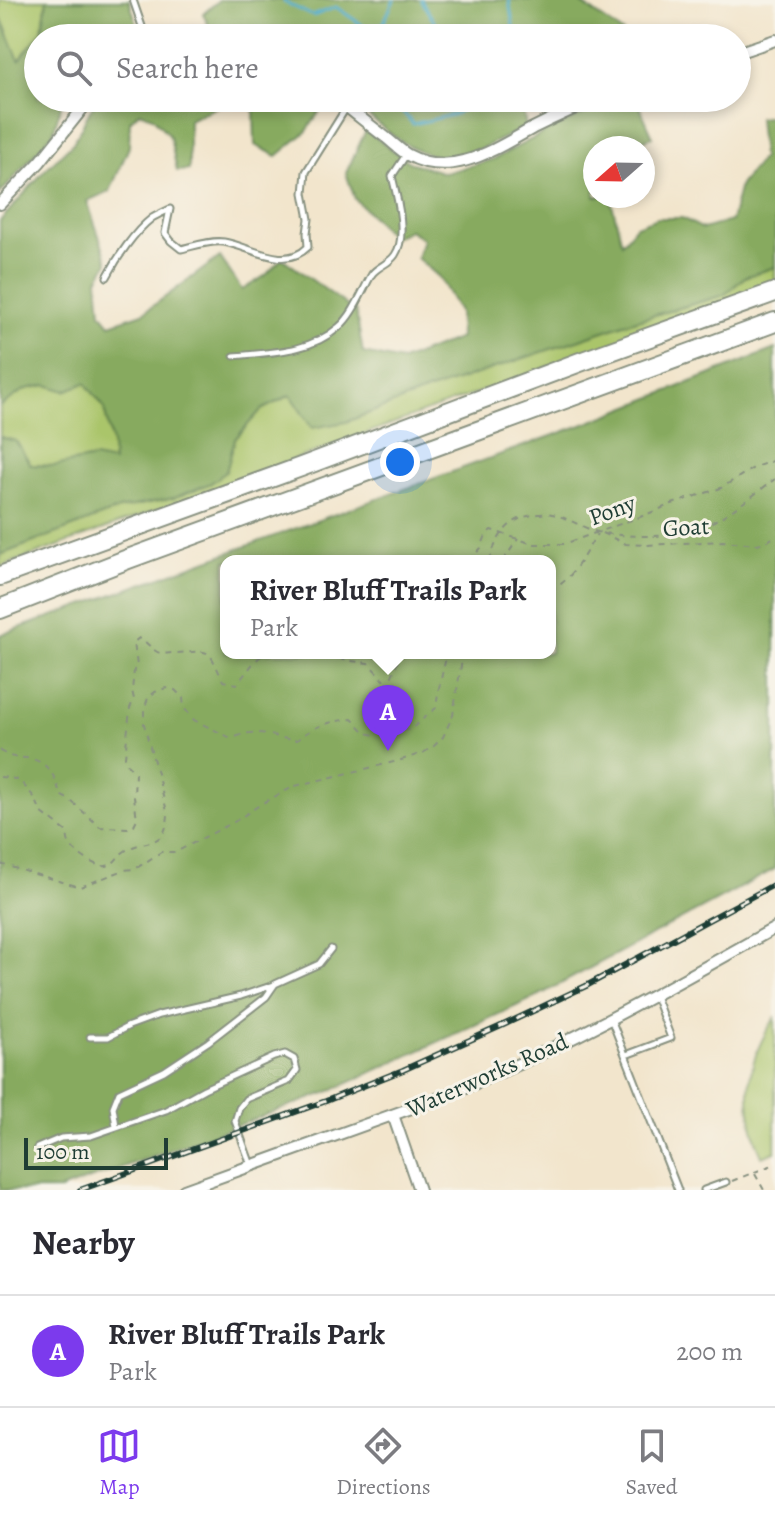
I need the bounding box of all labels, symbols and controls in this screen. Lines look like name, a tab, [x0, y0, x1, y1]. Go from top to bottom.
search box	[24, 24, 751, 112]
icon: search	[52, 46, 96, 90]
text: Search here	[116, 48, 259, 88]
north arrow	[583, 136, 655, 208]
your location	[380, 442, 420, 482]
street label: Pony	[584, 487, 640, 533]
street label: Goat	[662, 510, 710, 544]
popup	[220, 555, 556, 659]
text: River Bluff Trails Park	[249, 570, 527, 610]
text: Park	[249, 610, 298, 645]
pin: A	[362, 685, 414, 751]
street label: Waterworks Road	[400, 1025, 573, 1125]
scale bar	[24, 1134, 168, 1170]
text: 100 m	[36, 1137, 90, 1167]
text: Nearby	[32, 1219, 135, 1266]
text: River Bluff Trails Park	[108, 1314, 385, 1354]
text: A	[50, 1334, 66, 1369]
text: 200 m	[676, 1334, 743, 1369]
text: Park	[108, 1354, 157, 1389]
tab: Map	[97, 1424, 141, 1502]
tab: Directions	[336, 1424, 431, 1502]
tab: Saved	[625, 1424, 678, 1502]

